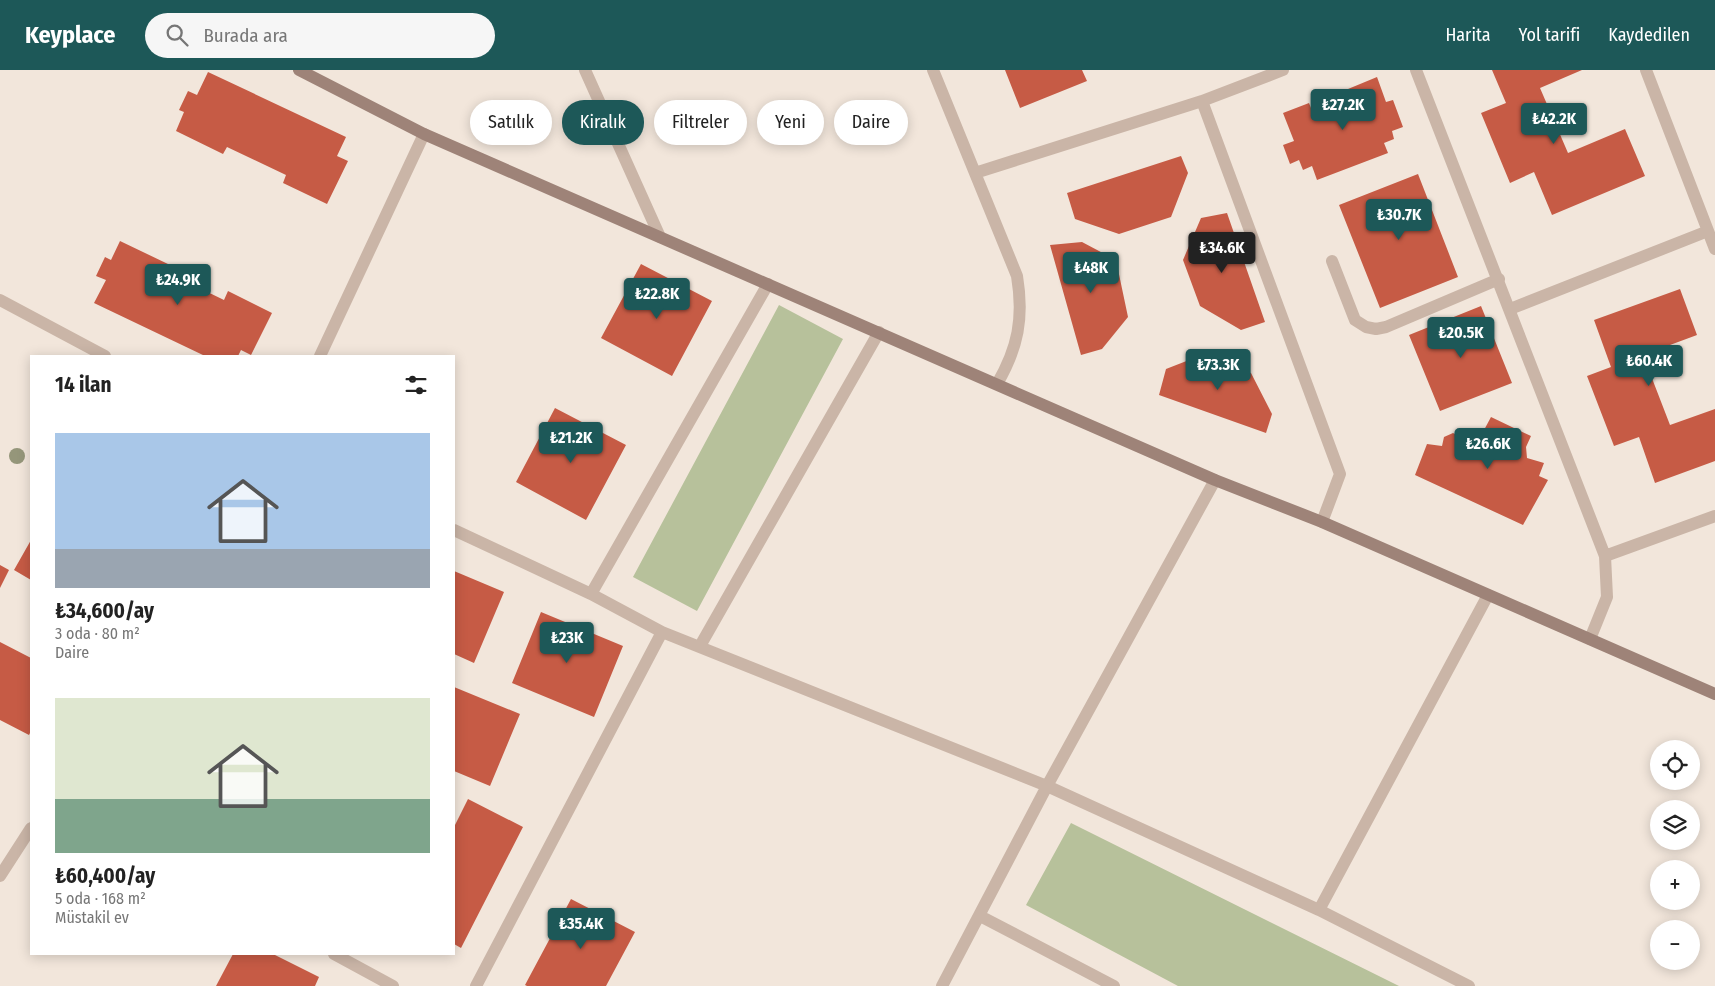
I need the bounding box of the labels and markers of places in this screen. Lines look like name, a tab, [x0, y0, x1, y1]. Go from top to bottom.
pin: ₺27.2K	[1302, 88, 1384, 131]
pin: ₺42.2K	[1513, 102, 1595, 145]
pin: ₺30.7K	[1358, 198, 1440, 241]
pin: ₺34.6K	[1181, 232, 1263, 274]
pin: ₺48K	[1061, 252, 1121, 294]
pin: ₺24.9K	[137, 264, 219, 306]
pin: ₺22.8K	[616, 278, 698, 320]
pin: ₺20.5K	[1420, 316, 1502, 359]
pin: ₺60.4K	[1608, 344, 1690, 387]
pin: ₺73.3K	[1177, 348, 1259, 391]
pin: ₺21.2K	[530, 422, 612, 464]
pin: ₺26.6K	[1447, 428, 1529, 470]
pin: ₺23K	[537, 622, 597, 664]
pin: ₺35.4K	[540, 908, 622, 950]

